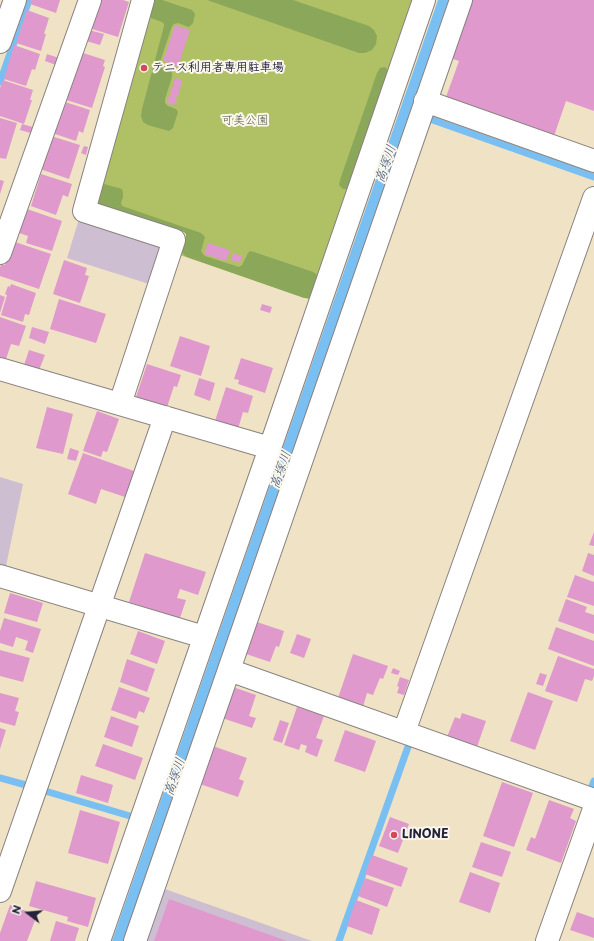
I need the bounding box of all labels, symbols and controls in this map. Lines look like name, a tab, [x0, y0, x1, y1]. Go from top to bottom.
place label: テニス利用者専用駐車場	[152, 61, 284, 75]
marker: テニス利用者専用駐車場	[139, 63, 149, 73]
park label: 可美公園	[221, 114, 269, 128]
water label: 高塚川	[372, 143, 400, 185]
water label: 高塚川	[267, 449, 295, 491]
water label: 高塚川	[161, 756, 189, 798]
place label: LINONE	[402, 828, 449, 842]
marker: LINONE	[389, 830, 399, 840]
north arrow	[8, 893, 48, 933]
text: N	[7, 903, 25, 916]

